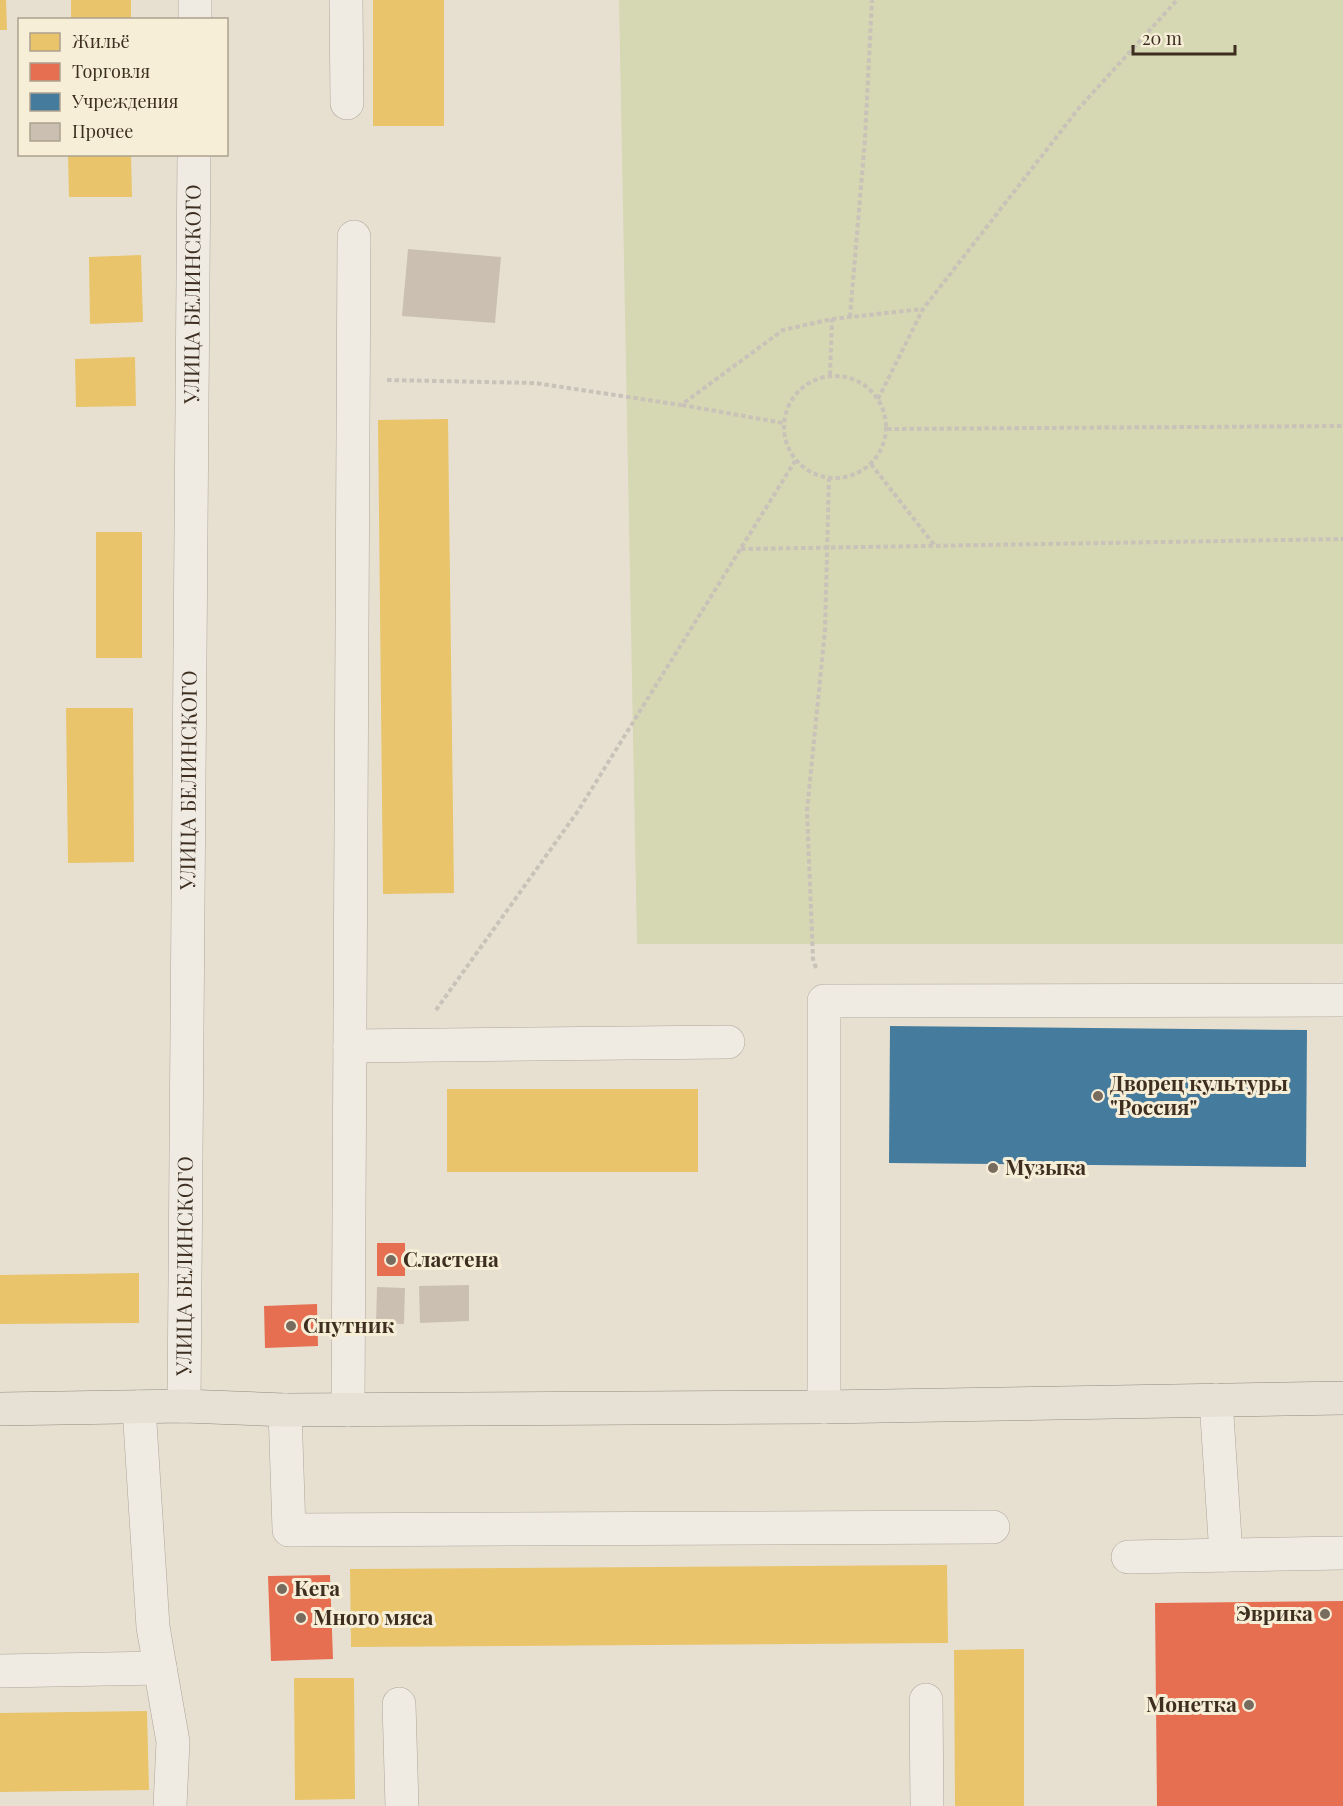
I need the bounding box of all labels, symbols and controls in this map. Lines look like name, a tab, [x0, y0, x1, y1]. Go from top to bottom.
legend	[18, 18, 228, 156]
scale bar	[1133, 18, 1235, 56]
text: 20 m	[1142, 26, 1182, 50]
text: Жильё	[72, 29, 130, 53]
text: Торговля	[72, 59, 150, 83]
text: Учреждения	[71, 89, 179, 113]
text: Прочее	[72, 119, 133, 143]
street label: УЛИЦА БЕЛИНСКОГО	[176, 184, 206, 405]
street label: УЛИЦА БЕЛИНСКОГО	[172, 670, 202, 891]
place label: Дворец культуры "Россия"	[1110, 1068, 1288, 1120]
marker: Дворец культуры "Россия"	[1091, 1089, 1105, 1103]
place label: Музыка	[1005, 1152, 1086, 1180]
street label: УЛИЦА БЕЛИНСКОГО	[168, 1156, 198, 1377]
marker: Музыка	[986, 1161, 1000, 1175]
place label: Сластена	[403, 1244, 499, 1272]
marker: Сластена	[384, 1253, 398, 1267]
place label: Спутник	[303, 1310, 394, 1338]
marker: Спутник	[284, 1319, 298, 1333]
place label: Кега	[294, 1573, 340, 1601]
marker: Кега	[275, 1582, 289, 1596]
place label: Эврика	[1236, 1598, 1313, 1626]
place label: Много мяса	[313, 1602, 433, 1630]
marker: Эврика	[1318, 1607, 1332, 1621]
marker: Много мяса	[294, 1611, 308, 1625]
place label: Монетка	[1146, 1689, 1237, 1717]
marker: Монетка	[1242, 1698, 1256, 1712]

